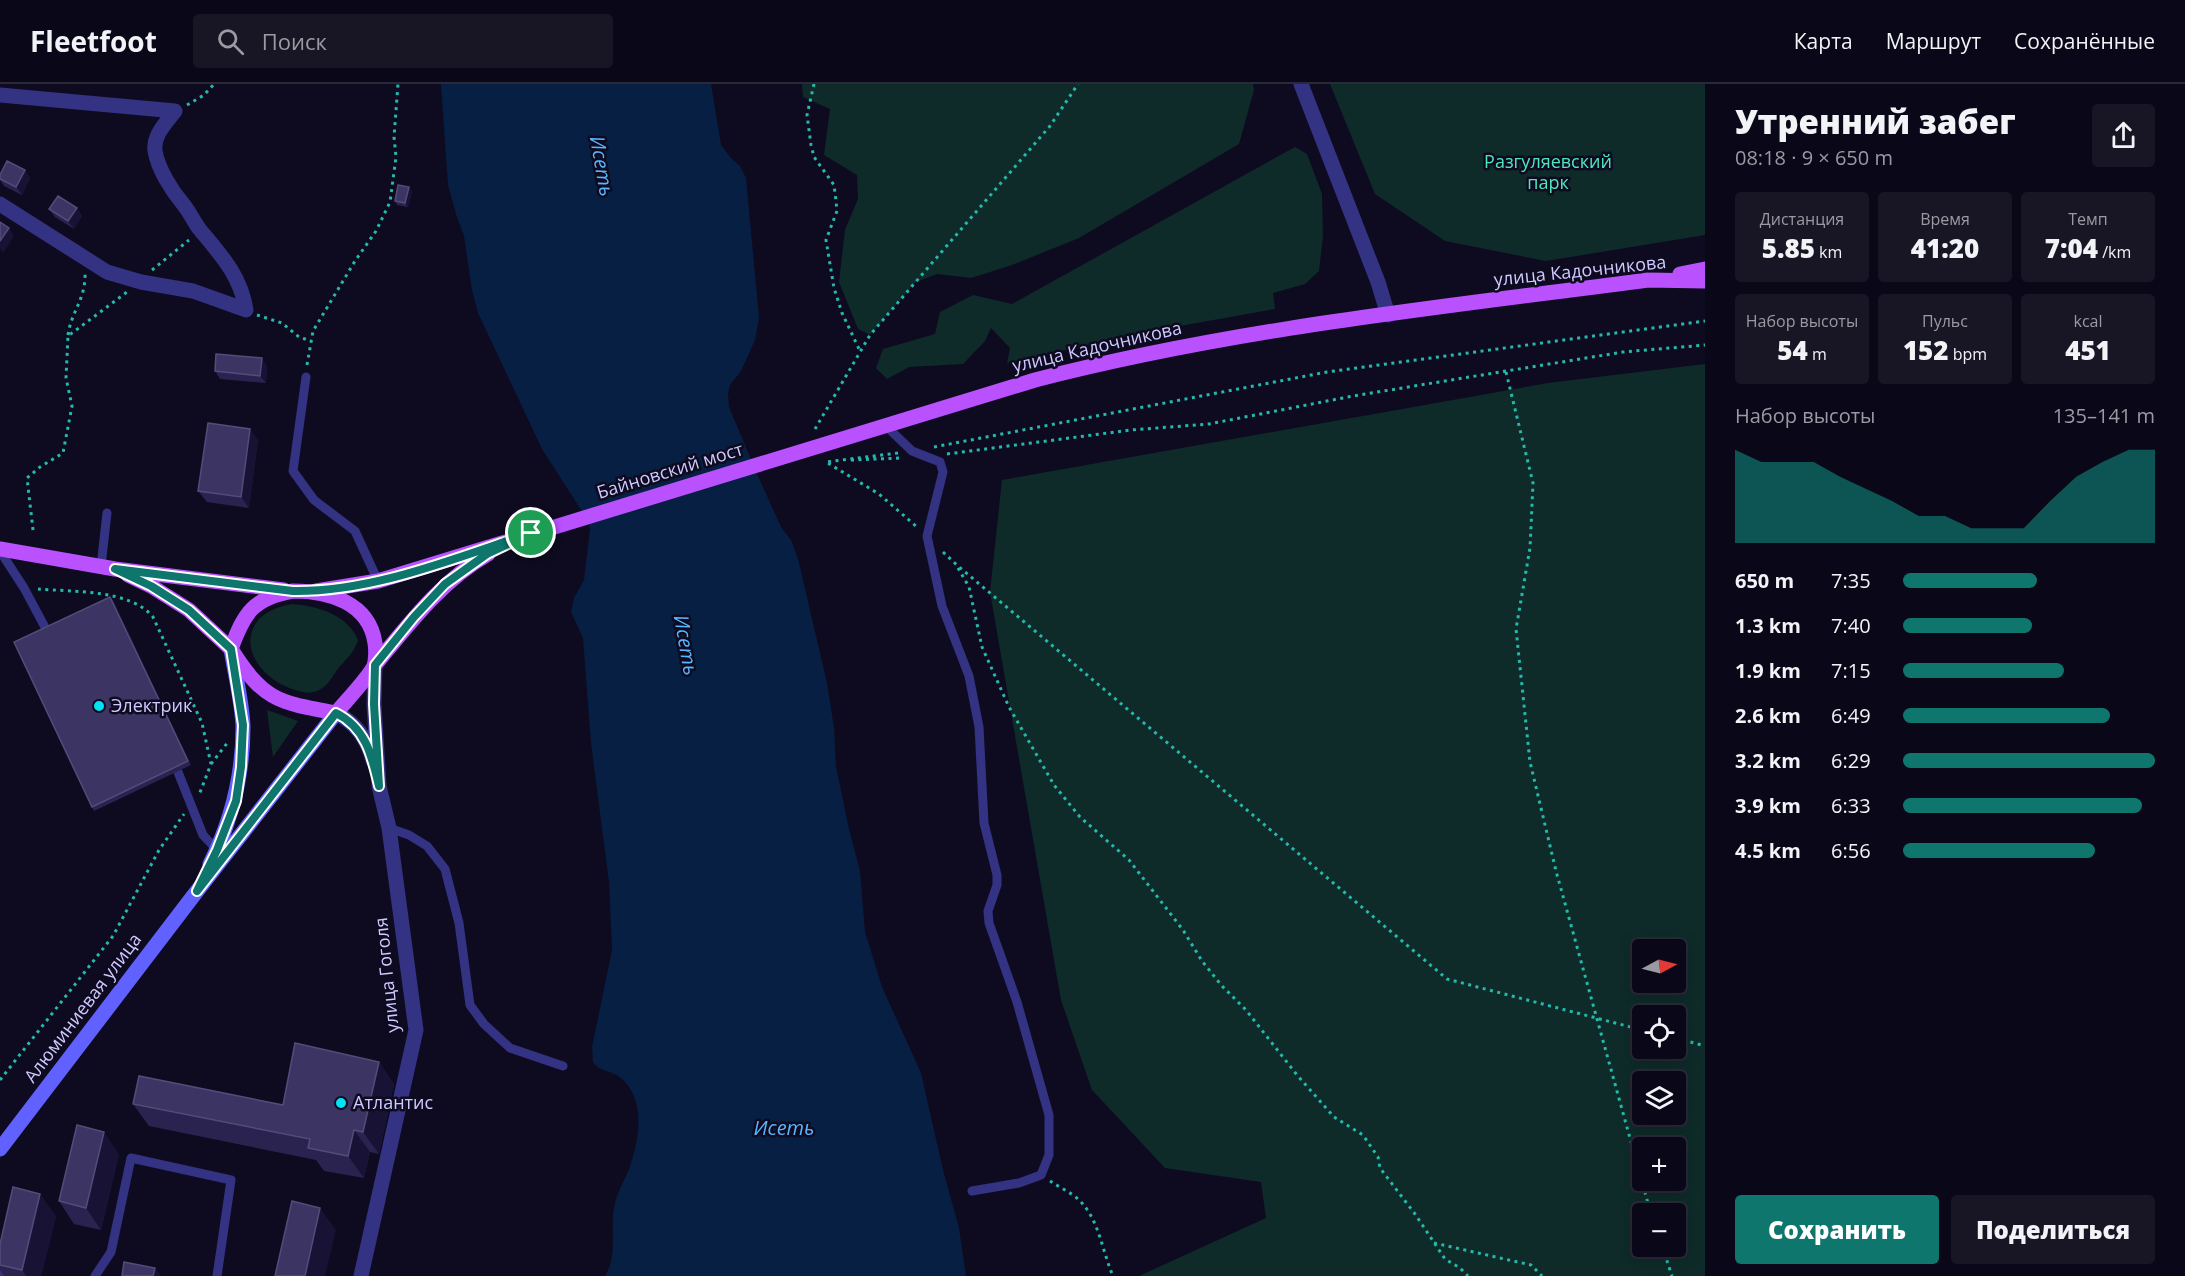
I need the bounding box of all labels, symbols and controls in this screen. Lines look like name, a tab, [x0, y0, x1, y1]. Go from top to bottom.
search box	[193, 14, 613, 68]
text: Fleetfoot	[30, 22, 157, 60]
icon: search	[214, 25, 247, 58]
text: Поиск	[262, 26, 327, 56]
text: Карта	[1794, 27, 1853, 55]
text: Маршрут	[1886, 27, 1981, 55]
text: Сохранённые	[2014, 27, 2155, 55]
text: Утренний забег	[1735, 99, 2016, 144]
button: share	[2092, 104, 2155, 167]
water label: Исеть	[584, 134, 621, 198]
text: 08:18 · 9 × 650 m	[1735, 144, 1893, 171]
park label: Разгуляевский парк	[1484, 149, 1612, 194]
text: Дистанция	[1760, 208, 1844, 230]
text: Время	[1920, 208, 1970, 230]
text: Темп	[2068, 208, 2108, 230]
text: 5.85	[1762, 230, 1815, 266]
text: 41:20	[1911, 230, 1979, 266]
text: 7:04	[2045, 230, 2098, 266]
text: km	[1815, 241, 1842, 263]
text: /km	[2098, 241, 2131, 263]
street label: улица Кадочникова	[1493, 249, 1667, 291]
text: Набор высоты	[1746, 310, 1858, 332]
text: Пульс	[1922, 310, 1968, 332]
text: kcal	[2074, 310, 2103, 332]
street label: улица Кадочникова	[1010, 315, 1184, 377]
text: 54	[1777, 332, 1808, 368]
text: 152	[1903, 332, 1949, 368]
text: 451	[2065, 332, 2111, 368]
text: m	[1808, 343, 1827, 365]
text: bpm	[1949, 343, 1987, 365]
text: Набор высоты	[1735, 402, 1875, 429]
text: 135–141 m	[2053, 402, 2155, 429]
street label: Байновский мост	[594, 436, 746, 504]
pin	[505, 507, 556, 558]
icon: arrive	[514, 516, 547, 549]
text: 650 m	[1735, 567, 1794, 594]
text: 7:35	[1831, 567, 1871, 594]
text: 1.3 km	[1735, 612, 1801, 639]
text: 7:40	[1831, 612, 1871, 639]
water label: Исеть	[668, 613, 705, 677]
text: 1.9 km	[1735, 657, 1801, 684]
text: 7:15	[1831, 657, 1871, 684]
place label: Электрик	[111, 693, 193, 717]
marker: Электрик	[92, 699, 106, 713]
text: 2.6 km	[1735, 702, 1801, 729]
text: 6:49	[1831, 702, 1871, 729]
text: 3.2 km	[1735, 747, 1801, 774]
text: 6:29	[1831, 747, 1871, 774]
text: 3.9 km	[1735, 792, 1801, 819]
text: 6:33	[1831, 792, 1871, 819]
text: 4.5 km	[1735, 837, 1801, 864]
text: 6:56	[1831, 837, 1871, 864]
street label: улица Гоголя	[368, 916, 404, 1034]
street label: Алюминиевая улица	[18, 928, 146, 1087]
north arrow	[1632, 939, 1686, 993]
map controls	[1632, 939, 1686, 1257]
button: locate	[1632, 1005, 1686, 1059]
button: layers	[1632, 1071, 1686, 1125]
place label: Атлантис	[353, 1090, 433, 1114]
marker: Атлантис	[334, 1096, 348, 1110]
water label: Исеть	[754, 1114, 814, 1141]
button: +	[1632, 1137, 1686, 1191]
button: Сохранить	[1735, 1195, 1939, 1264]
button: Поделиться	[1951, 1195, 2155, 1264]
button: −	[1632, 1203, 1686, 1257]

